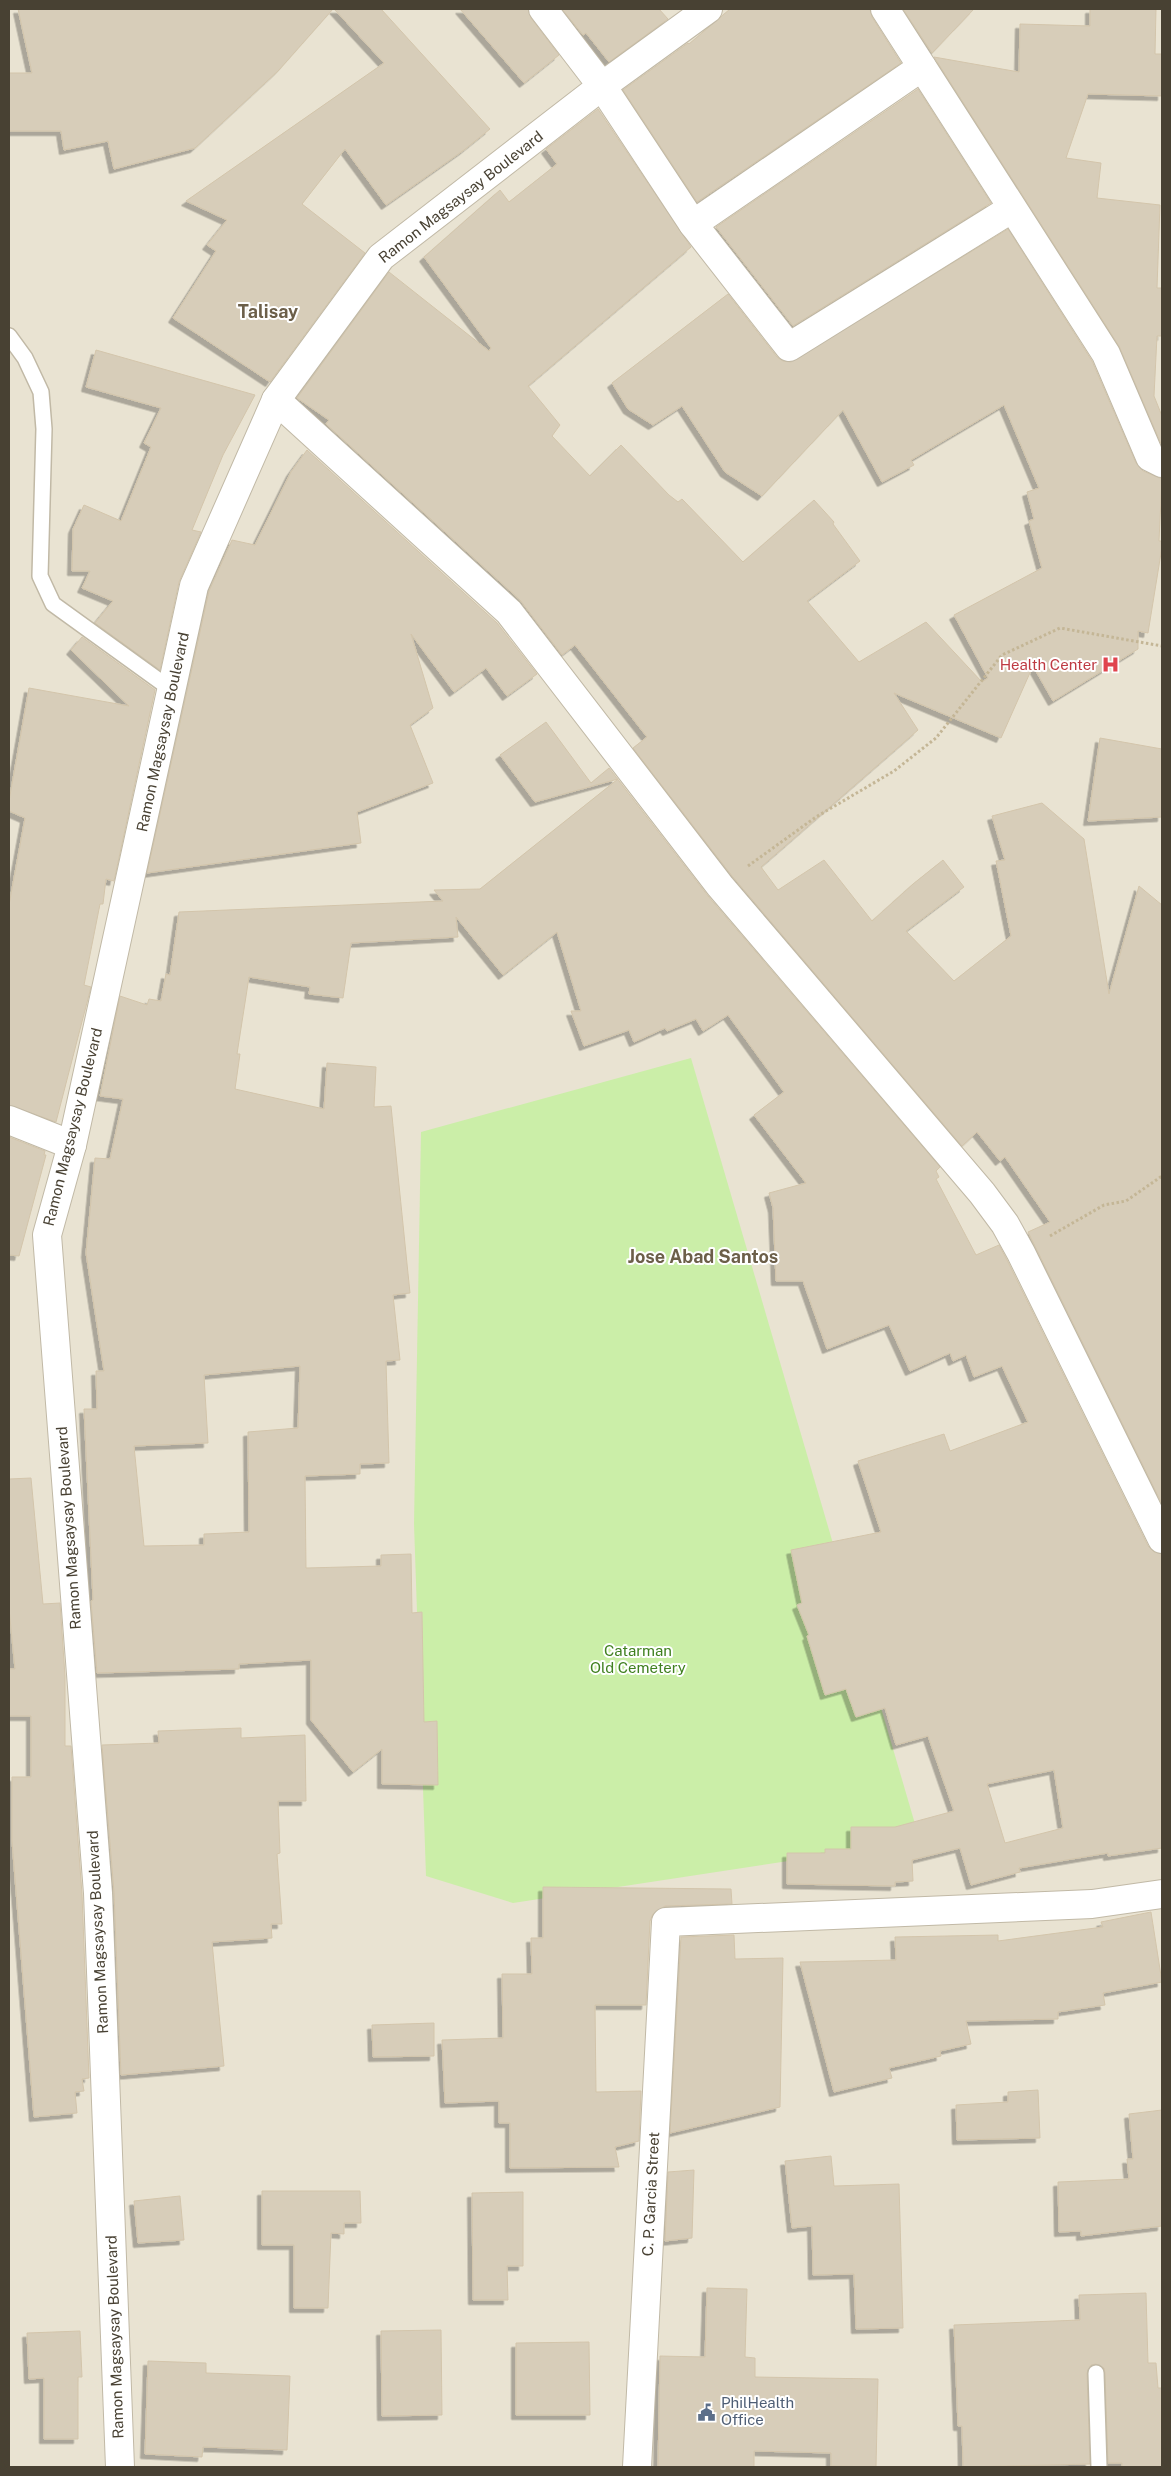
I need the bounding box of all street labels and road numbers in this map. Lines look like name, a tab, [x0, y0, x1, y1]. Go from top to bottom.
street label: Ramon Magsaysay Boulevard	[375, 127, 546, 266]
street label: Ramon Magsaysay Boulevard	[133, 630, 192, 833]
street label: Ramon Magsaysay Boulevard	[40, 1026, 105, 1228]
street label: Ramon Magsaysay Boulevard	[53, 1426, 84, 1630]
street label: Ramon Magsaysay Boulevard	[84, 1830, 111, 2034]
street label: C. P. Garcia Street	[639, 2131, 662, 2257]
street label: Ramon Magsaysay Boulevard	[102, 2235, 127, 2439]

